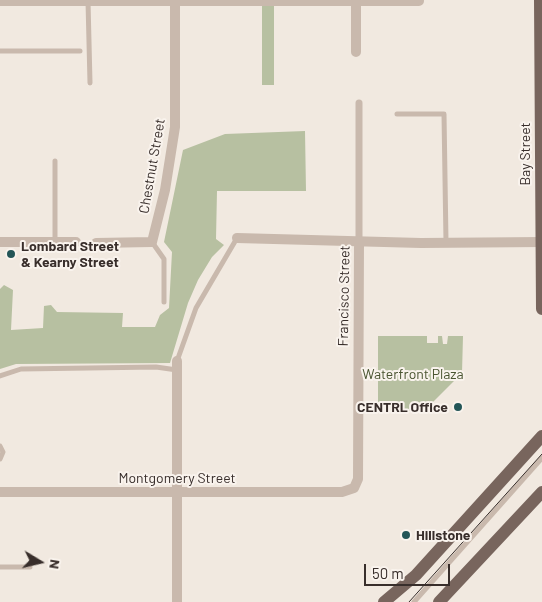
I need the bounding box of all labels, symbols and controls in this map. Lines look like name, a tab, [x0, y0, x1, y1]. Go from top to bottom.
street label: Chestnut Street	[135, 117, 169, 215]
street label: Bay Street	[517, 122, 533, 186]
place label: Lombard Street & Kearny Street	[21, 238, 119, 270]
street label: Francisco Street	[335, 245, 353, 347]
marker: Lombard Street & Kearny Street	[5, 248, 17, 260]
park label: Waterfront Plaza	[362, 366, 464, 382]
place label: CENTRL Office	[357, 399, 448, 415]
marker: CENTRL Office	[452, 401, 464, 413]
street label: Montgomery Street	[118, 470, 236, 486]
place label: Hillstone	[416, 527, 470, 543]
marker: Hillstone	[400, 529, 412, 541]
north arrow	[15, 537, 65, 587]
scale bar	[367, 554, 453, 586]
text: N	[46, 558, 64, 570]
text: 50 m	[372, 564, 404, 582]

